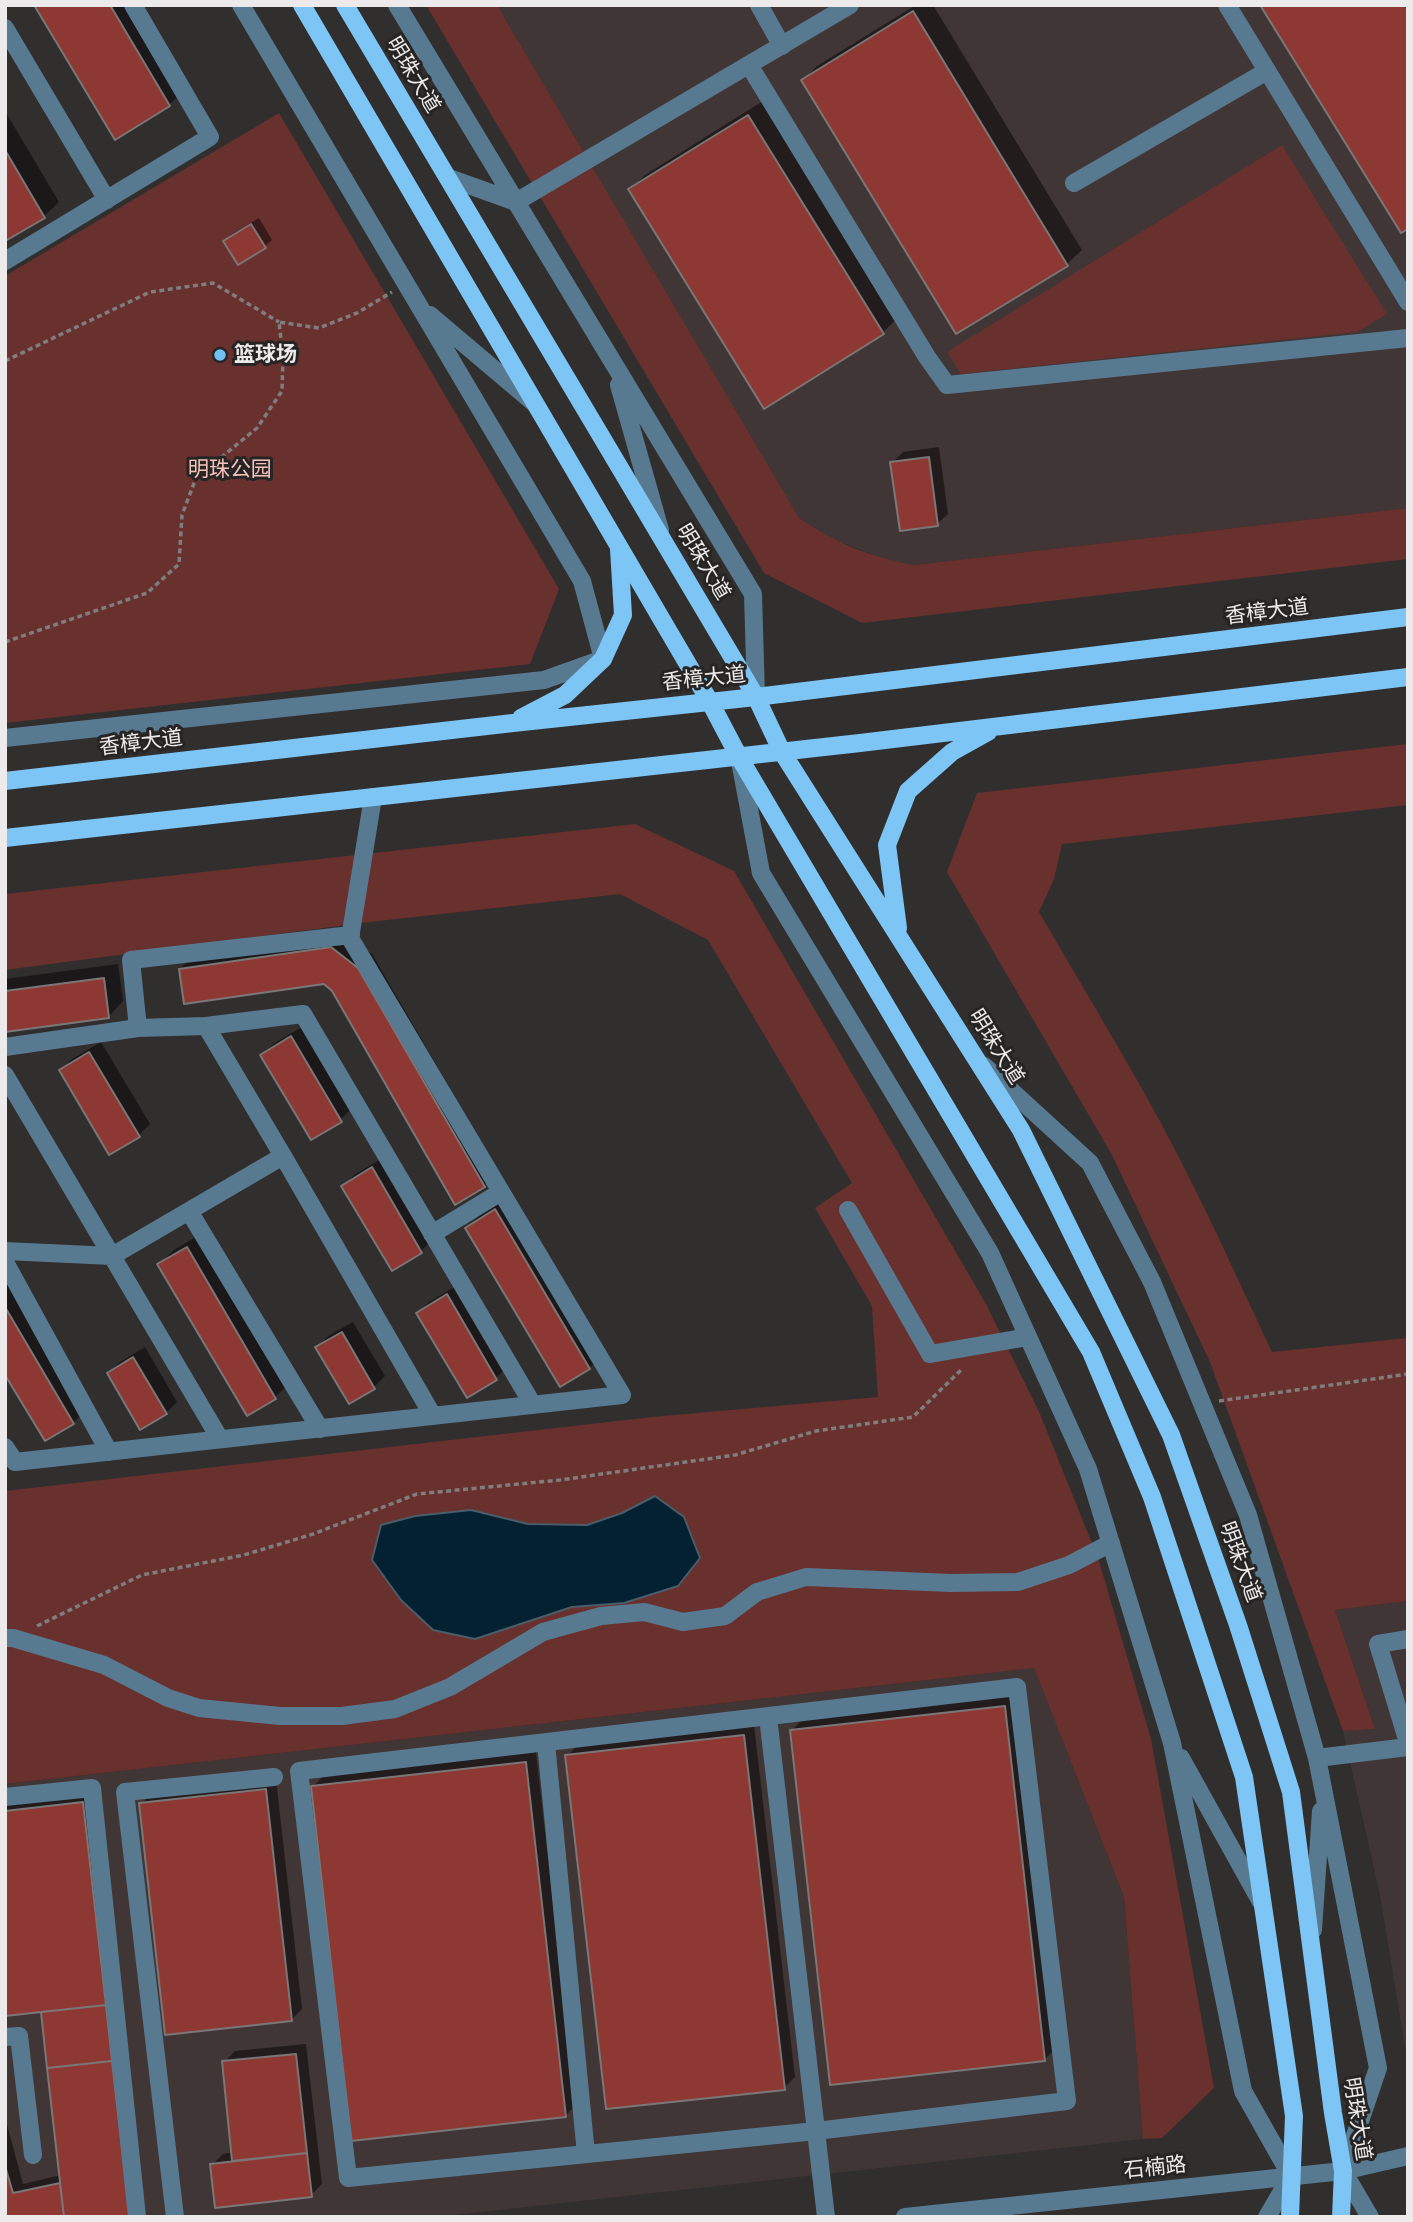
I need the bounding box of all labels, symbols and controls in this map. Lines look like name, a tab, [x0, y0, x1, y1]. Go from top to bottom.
street label: 明珠大道	[381, 33, 445, 117]
place label: 篮球场	[234, 342, 297, 368]
marker: 篮球场	[212, 347, 228, 363]
park label: 明珠公园	[188, 457, 272, 483]
street label: 明珠大道	[671, 520, 735, 604]
street label: 香樟大道	[1224, 594, 1310, 630]
street label: 香樟大道	[661, 662, 747, 696]
street label: 香樟大道	[98, 725, 184, 761]
street label: 明珠大道	[963, 1005, 1029, 1089]
street label: 明珠大道	[1214, 1518, 1266, 1606]
street label: 明珠大道	[1338, 2076, 1376, 2162]
street label: 石楠路	[1122, 2152, 1188, 2184]

